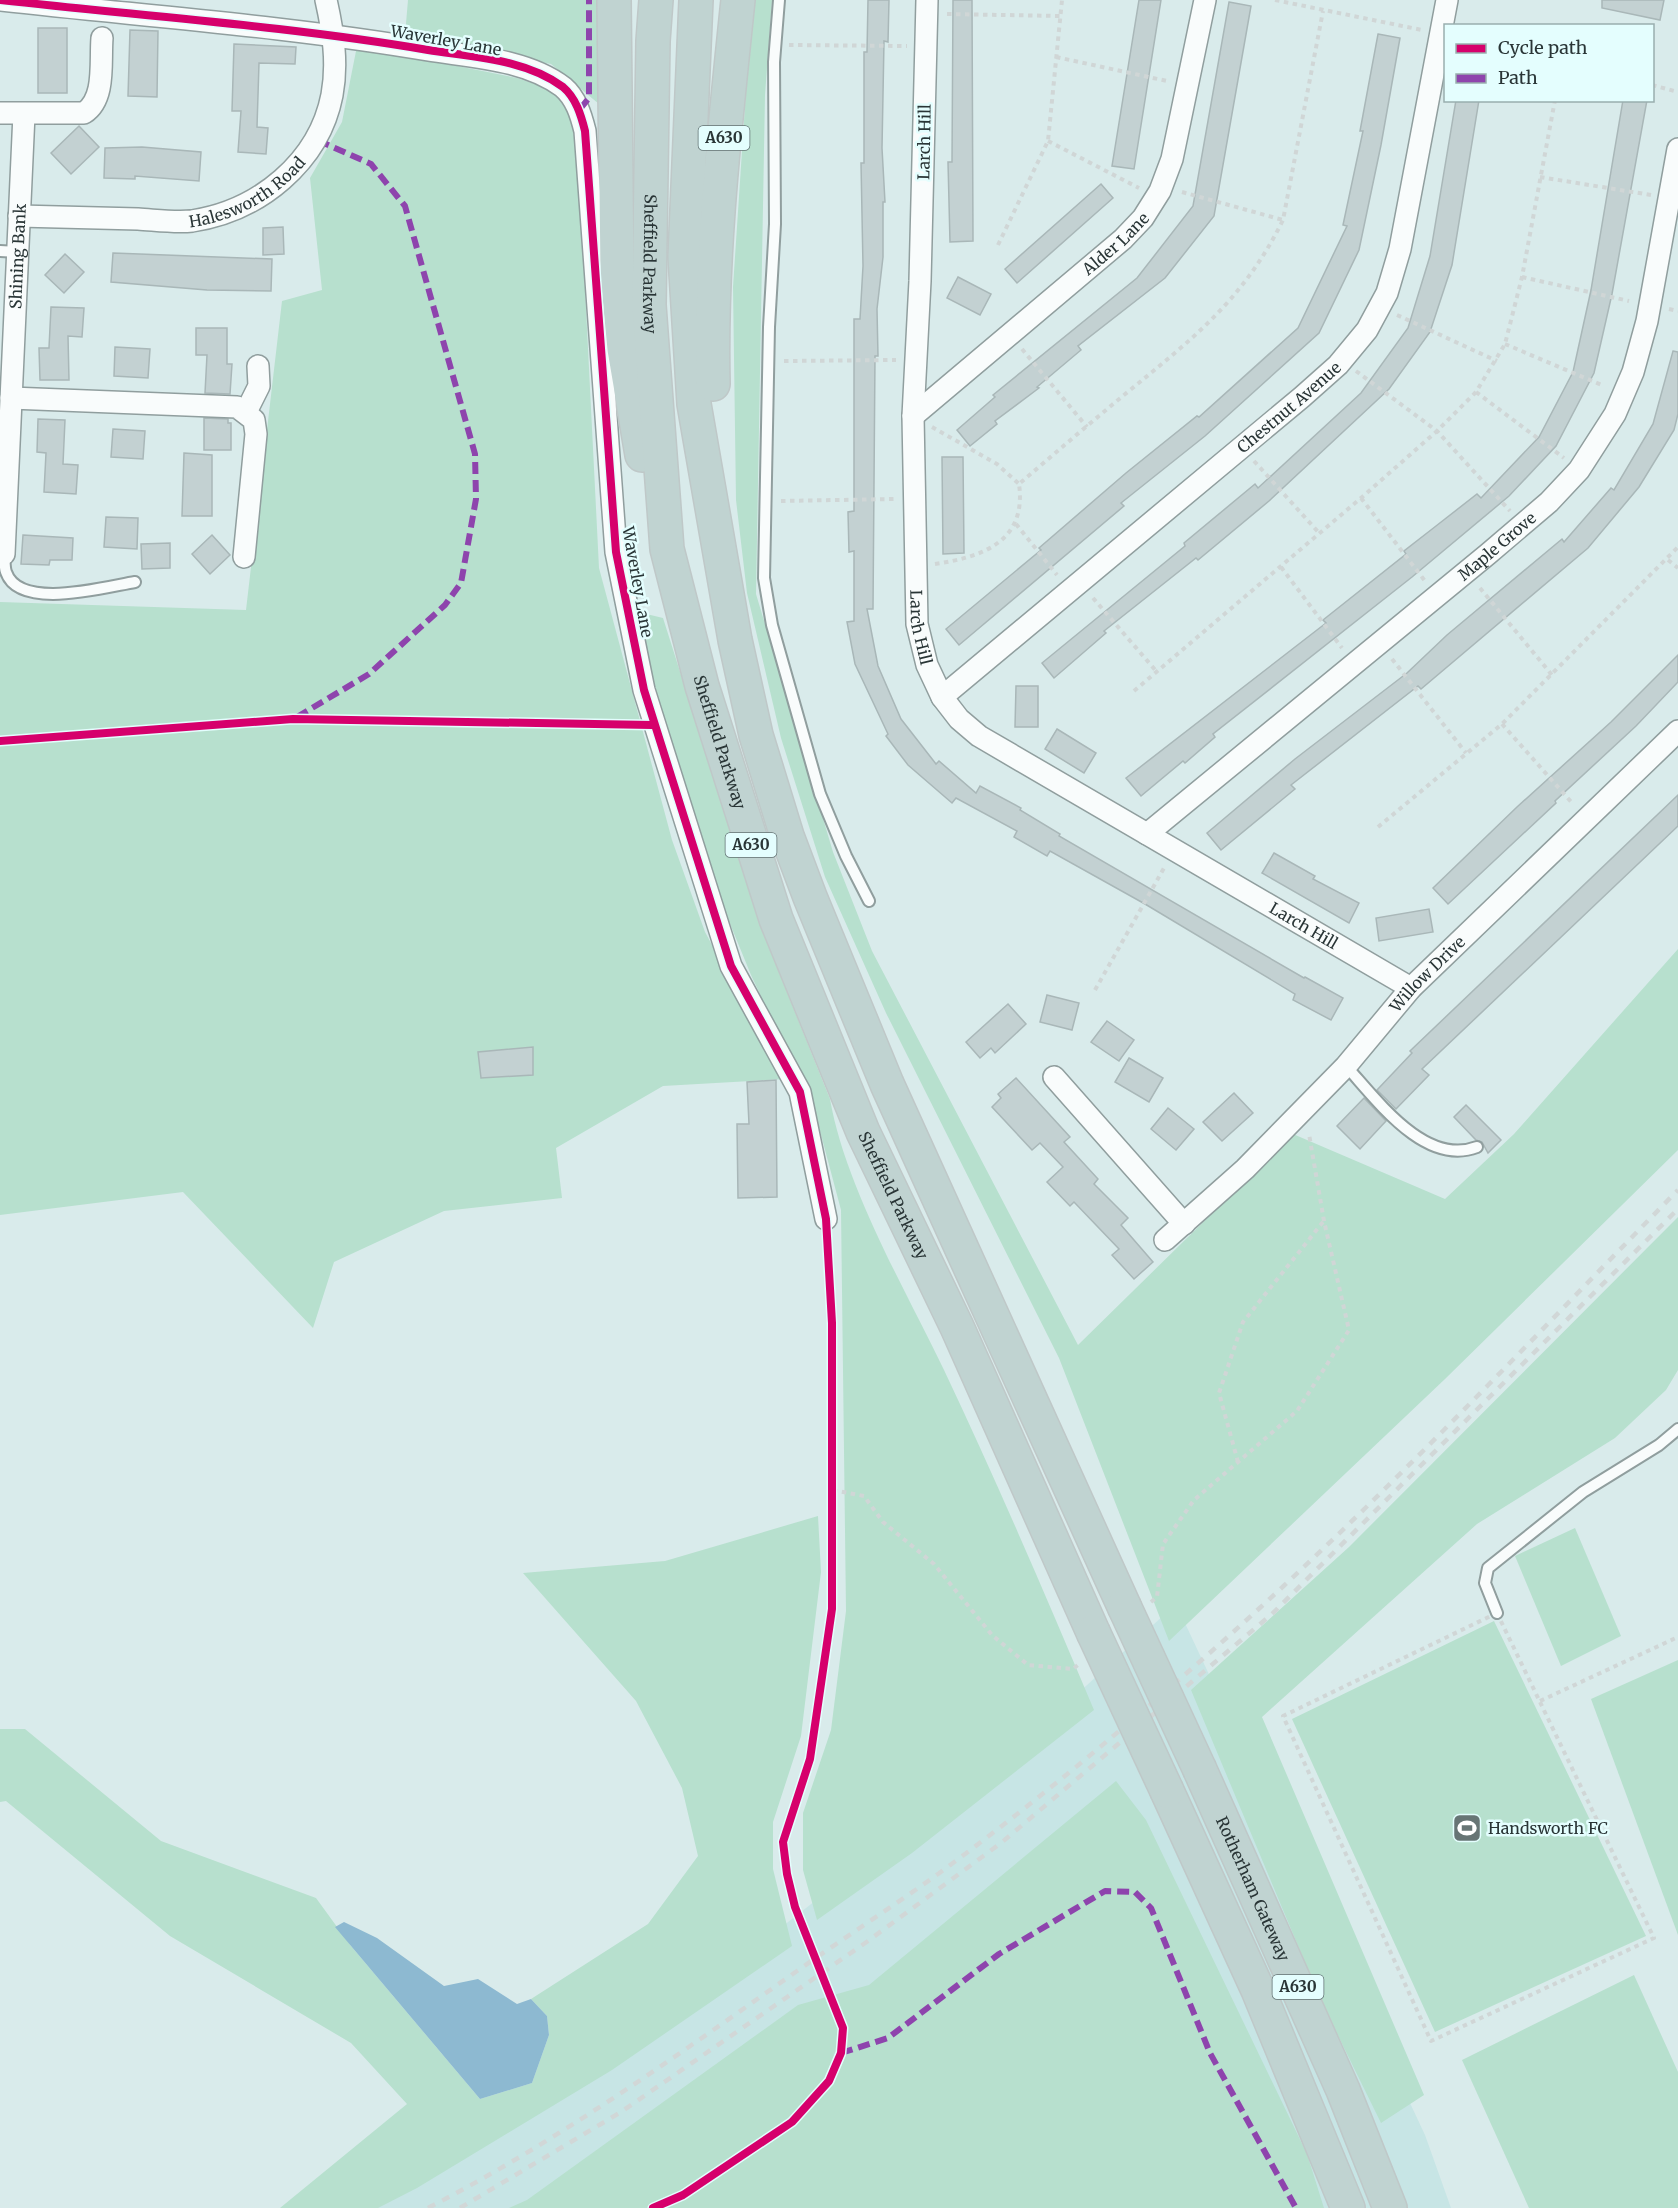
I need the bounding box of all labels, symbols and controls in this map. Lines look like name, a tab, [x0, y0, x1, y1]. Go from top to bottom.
street label: Waverley Lane	[388, 20, 503, 60]
legend	[1444, 24, 1654, 102]
text: Cycle path	[1498, 36, 1588, 59]
text: Path	[1498, 66, 1538, 89]
street label: Larch Hill	[913, 104, 935, 180]
road number: A630	[698, 126, 750, 150]
street label: Halesworth Road	[187, 152, 310, 231]
street label: Sheffield Parkway	[639, 194, 661, 335]
street label: Shining Bank	[5, 202, 30, 309]
street label: Alder Lane	[1077, 208, 1153, 280]
street label: Chestnut Avenue	[1233, 357, 1345, 457]
street label: Maple Grove	[1454, 508, 1540, 585]
street label: Waverley Lane	[618, 524, 658, 639]
street label: Larch Hill	[906, 590, 937, 667]
street label: Sheffield Parkway	[690, 673, 751, 812]
road number: A630	[726, 833, 777, 857]
street label: Larch Hill	[1266, 898, 1342, 953]
street label: Willow Drive	[1385, 932, 1469, 1017]
street label: Sheffield Parkway	[854, 1128, 933, 1263]
sports icon: Handsworth FC	[1451, 1812, 1483, 1844]
street label: Rotherham Gateway	[1212, 1813, 1294, 1965]
place label: Handsworth FC	[1488, 1818, 1608, 1838]
road number: A630	[1272, 1975, 1324, 1999]

